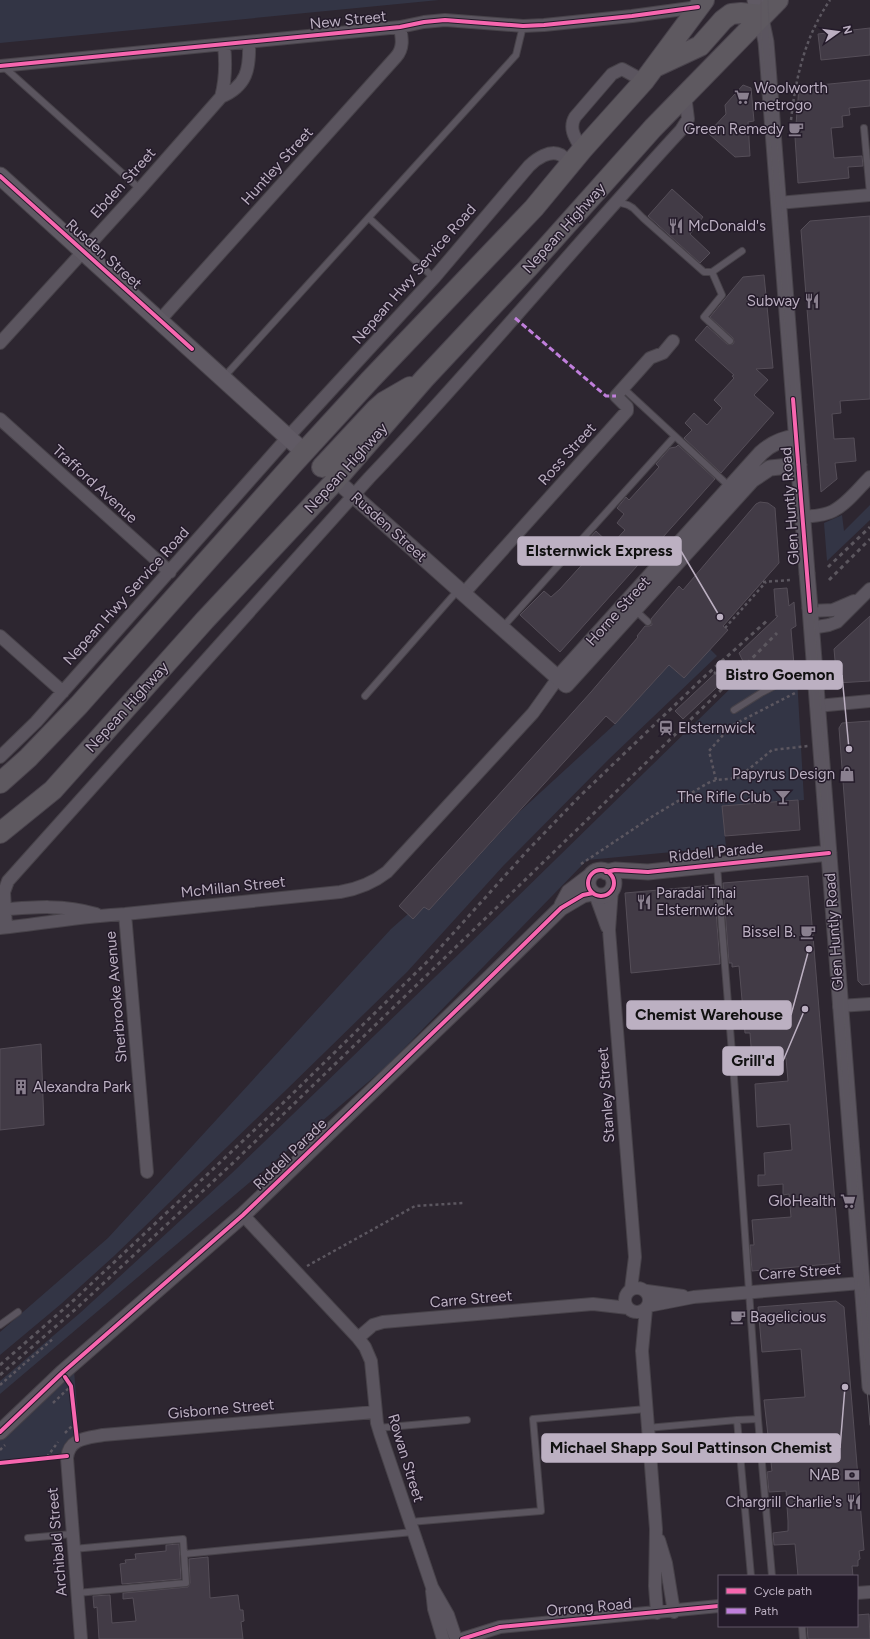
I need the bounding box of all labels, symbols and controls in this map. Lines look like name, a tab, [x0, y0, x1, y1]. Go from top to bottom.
street label: New Street	[309, 7, 388, 33]
north arrow	[818, 12, 858, 52]
text: N	[840, 24, 855, 35]
place label: Woolworth metrogo	[754, 79, 828, 114]
supermarket icon: Woolworth metrogo	[733, 88, 751, 106]
place label: Green Remedy	[684, 120, 784, 138]
cafe icon: Green Remedy	[787, 120, 805, 138]
street label: Huntley Street	[237, 123, 317, 209]
street label: Ebden Street	[87, 144, 160, 222]
street label: Nepean Highway	[519, 179, 609, 277]
street label: Nepean Hwy Service Road	[348, 200, 480, 348]
street label: Rusden Street	[62, 215, 146, 293]
restaurant icon: McDonald's	[667, 217, 685, 235]
place label: McDonald's	[688, 217, 766, 235]
place label: Subway	[747, 292, 800, 310]
restaurant icon: Subway	[803, 292, 821, 310]
street label: Nepean Highway	[301, 419, 391, 517]
street label: Ross Street	[534, 419, 600, 489]
street label: Trafford Avenue	[49, 441, 141, 527]
street label: Glen Huntly Road	[777, 446, 803, 566]
street label: Rusden Street	[347, 488, 431, 566]
street label: Nepean Hwy Service Road	[59, 523, 193, 669]
callout: Elsternwick Express	[518, 537, 681, 565]
text: Elsternwick Express	[525, 541, 673, 560]
street label: Horne Street	[582, 572, 654, 649]
street label: Nepean Highway	[82, 658, 172, 756]
callout: Bistro Goemon	[717, 661, 842, 689]
text: Bistro Goemon	[725, 665, 835, 684]
station icon: Elsternwick	[657, 719, 675, 737]
place label: Elsternwick	[678, 719, 756, 737]
place label: Papyrus Design	[732, 765, 835, 783]
shop icon: Papyrus Design	[838, 765, 856, 783]
place label: The Rifle Club	[678, 788, 771, 806]
bar icon: The Rifle Club	[774, 788, 792, 806]
street label: Riddell Parade	[668, 838, 764, 866]
street label: Glen Huntly Road	[821, 872, 847, 992]
street label: McMillan Street	[180, 873, 287, 901]
place label: Paradai Thai Elsternwick	[656, 884, 736, 919]
restaurant icon: Paradai Thai Elsternwick	[635, 893, 653, 911]
place label: Bissel B.	[742, 923, 796, 941]
cafe icon: Bissel B.	[799, 923, 817, 941]
street label: Sherbrooke Avenue	[101, 931, 131, 1063]
callout: Chemist Warehouse	[627, 1001, 791, 1029]
text: Chemist Warehouse	[635, 1005, 783, 1024]
street label: Stanley Street	[594, 1046, 618, 1143]
callout: Grill'd	[723, 1047, 783, 1075]
text: Grill'd	[731, 1051, 775, 1070]
building icon: Alexandra Park	[12, 1078, 30, 1096]
place label: Alexandra Park	[33, 1078, 132, 1096]
street label: Riddell Parade	[250, 1115, 330, 1193]
place label: GloHealth	[768, 1192, 836, 1210]
supermarket icon: GloHealth	[839, 1192, 857, 1210]
street label: Carre Street	[758, 1260, 842, 1284]
street label: Carre Street	[429, 1286, 513, 1312]
cafe icon: Bagelicious	[729, 1308, 747, 1326]
place label: Bagelicious	[750, 1308, 826, 1326]
street label: Gisborne Street	[167, 1395, 275, 1423]
street label: Rowan Street	[384, 1412, 428, 1505]
callout: Michael Shapp Soul Pattinson Chemist	[542, 1434, 840, 1462]
text: Michael Shapp Soul Pattinson Chemist	[550, 1438, 832, 1457]
place label: NAB	[809, 1466, 840, 1484]
bank icon: NAB	[843, 1466, 861, 1484]
street label: Archibald Street	[43, 1486, 71, 1597]
place label: Chargrill Charlie's	[726, 1493, 842, 1511]
restaurant icon: Chargrill Charlie's	[845, 1493, 863, 1511]
legend	[718, 1575, 858, 1627]
text: Cycle path	[754, 1584, 812, 1598]
street label: Orrong Road	[545, 1594, 633, 1620]
text: Path	[754, 1604, 778, 1618]

